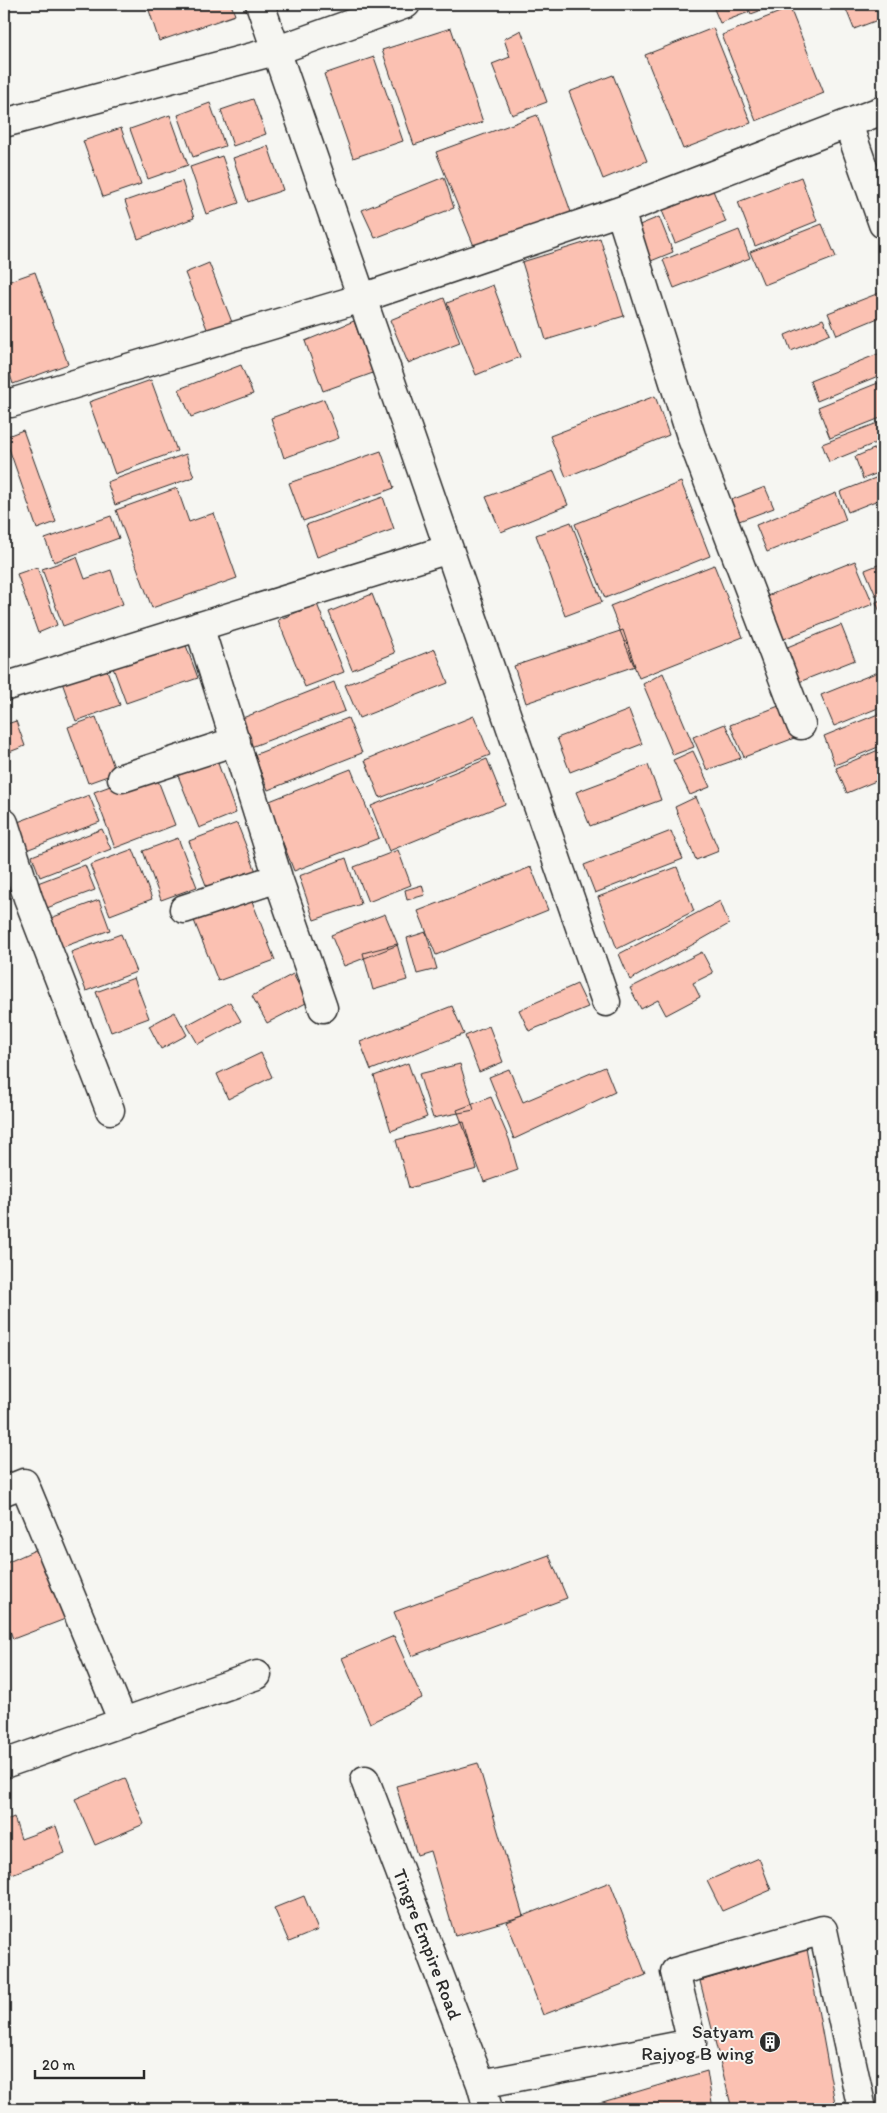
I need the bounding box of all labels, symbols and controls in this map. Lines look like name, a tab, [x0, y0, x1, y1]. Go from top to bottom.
street label: Tingre Empire Road	[388, 1865, 467, 2023]
place label: Satyam Rajyog B wing	[641, 2020, 754, 2065]
building icon: Satyam Rajyog B wing	[758, 2030, 782, 2054]
scale bar	[35, 2048, 144, 2080]
text: 20 m	[42, 2056, 76, 2074]

